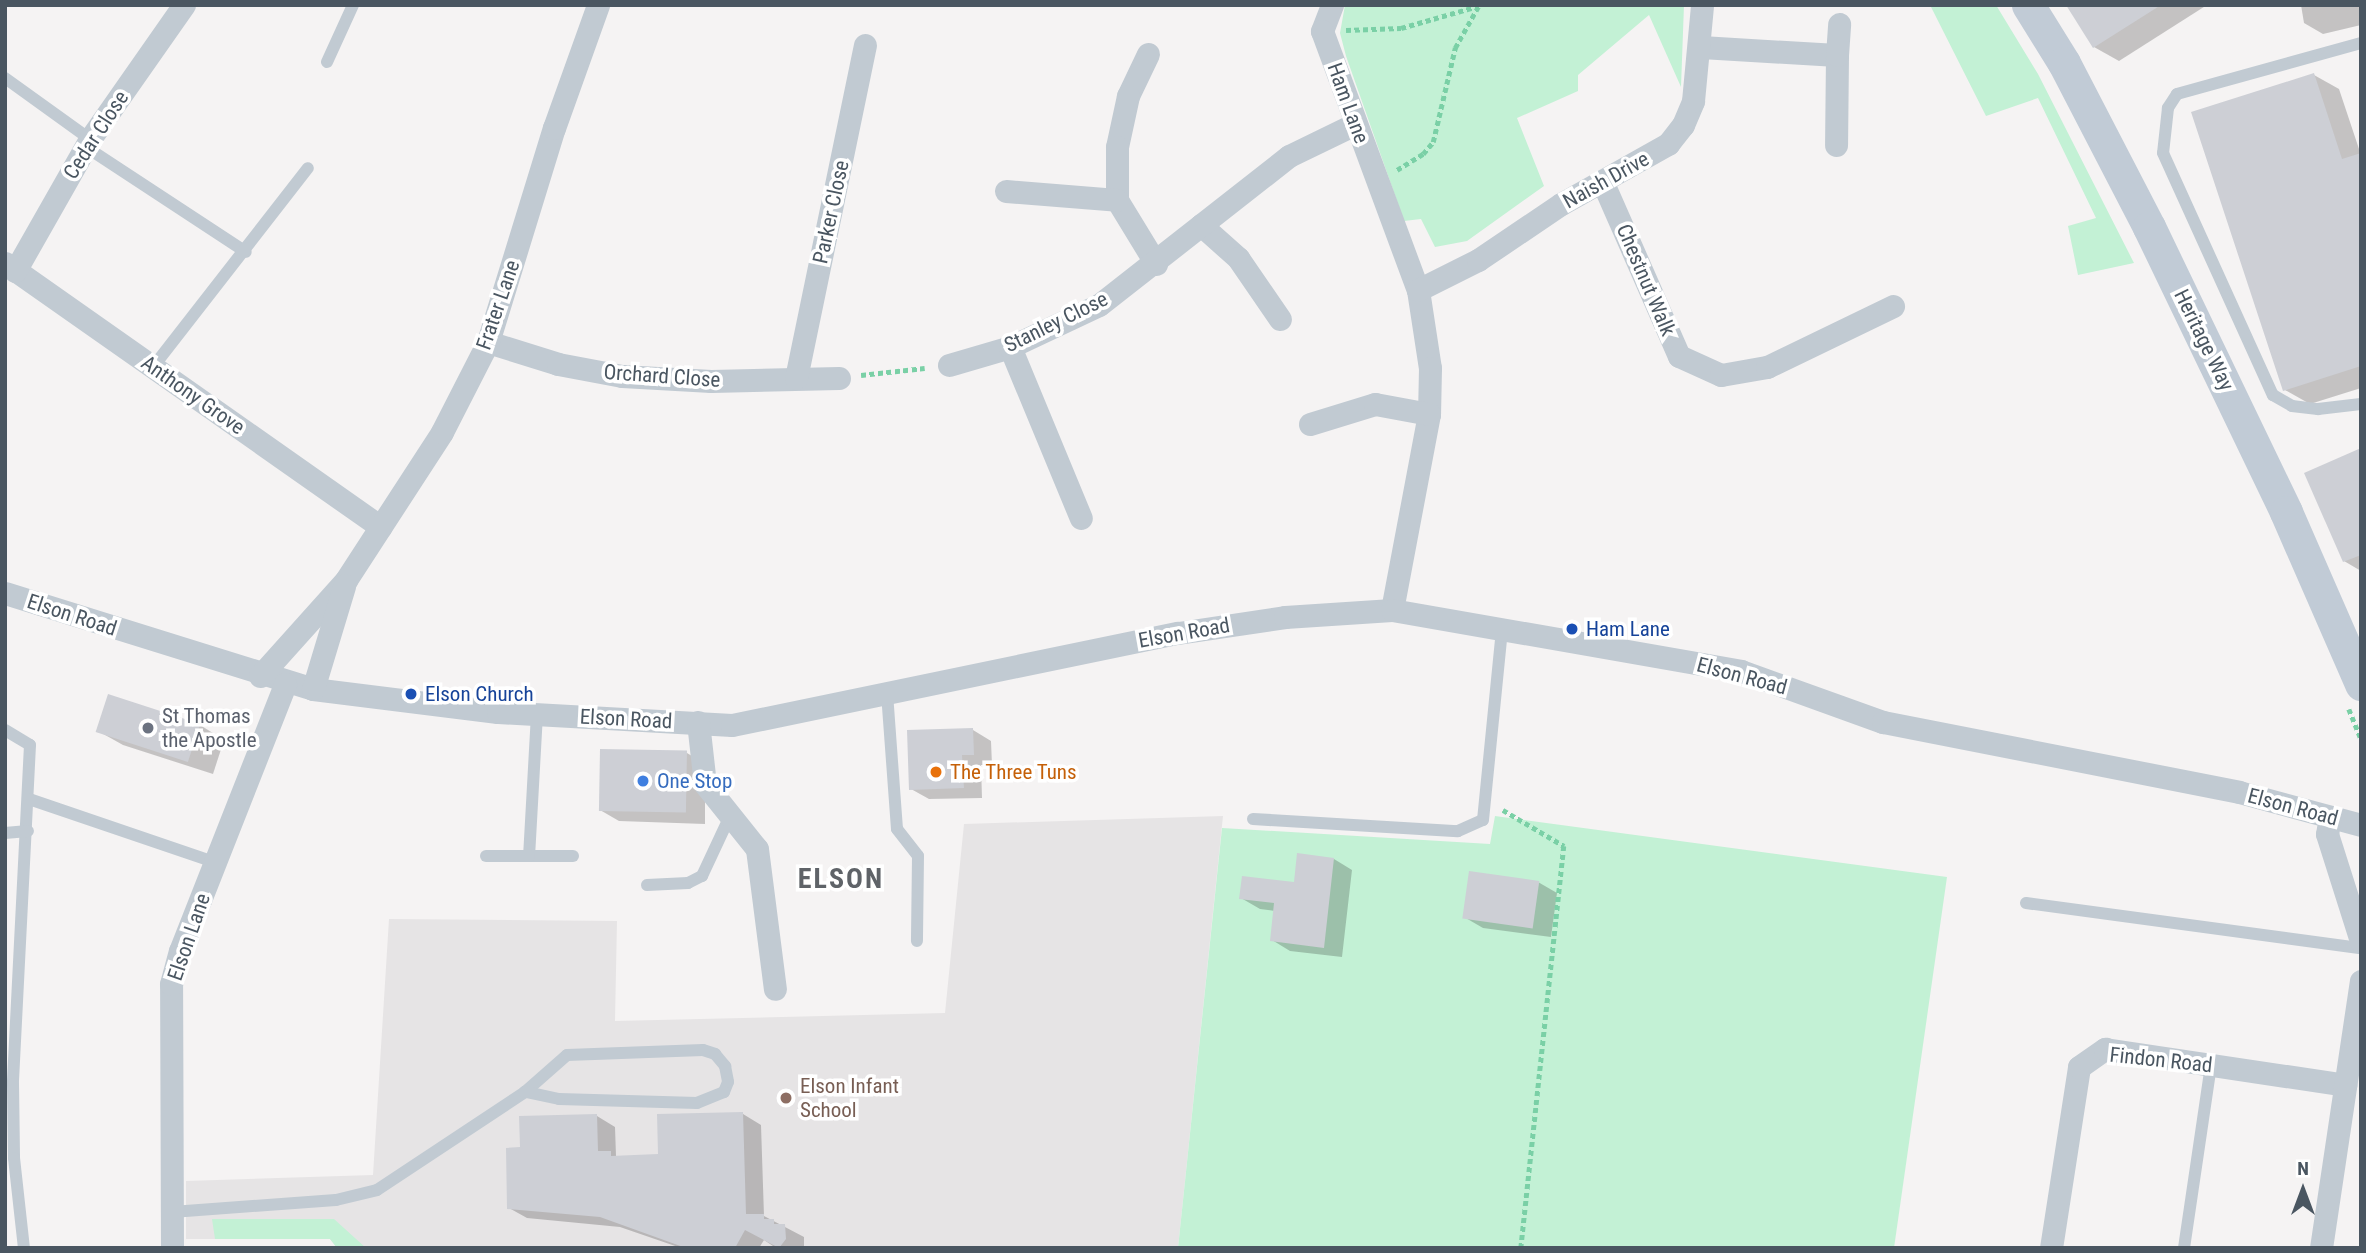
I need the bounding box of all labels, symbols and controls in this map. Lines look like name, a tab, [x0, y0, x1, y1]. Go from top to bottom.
street label: Ham Lane	[1322, 59, 1374, 147]
street label: Cedar Close	[58, 86, 134, 184]
street label: Naish Drive	[1559, 146, 1653, 214]
street label: Parker Close	[808, 158, 854, 266]
street label: Chestnut Walk	[1611, 220, 1681, 340]
street label: Frater Lane	[471, 257, 525, 353]
street label: Heritage Way	[2169, 285, 2239, 395]
street label: Stanley Close	[1000, 286, 1112, 358]
street label: Anthony Grove	[136, 350, 250, 440]
street label: Orchard Close	[603, 359, 721, 393]
street label: Elson Road	[24, 589, 120, 641]
street label: Elson Road	[1136, 613, 1232, 653]
place label: Ham Lane	[1586, 616, 1670, 642]
marker: Ham Lane	[1564, 621, 1580, 637]
street label: Elson Road	[1694, 652, 1790, 700]
place label: Elson Church	[425, 681, 534, 707]
marker: Elson Church	[403, 686, 419, 702]
place label: St Thomas the Apostle	[162, 703, 256, 753]
street label: Elson Road	[579, 704, 673, 734]
marker: St Thomas the Apostle	[140, 720, 156, 736]
place label: The Three Tuns	[950, 759, 1077, 785]
marker: The Three Tuns	[928, 764, 944, 780]
place label: One Stop	[657, 768, 732, 794]
marker: One Stop	[635, 773, 651, 789]
street label: Elson Road	[2245, 783, 2341, 831]
district label: ELSON	[798, 862, 884, 896]
street label: Elson Lane	[162, 890, 216, 984]
street label: Findon Road	[2108, 1042, 2214, 1078]
place label: Elson Infant School	[800, 1073, 899, 1123]
marker: Elson Infant School	[778, 1090, 794, 1106]
north arrow	[2268, 1155, 2338, 1225]
text: N	[2297, 1157, 2309, 1180]

